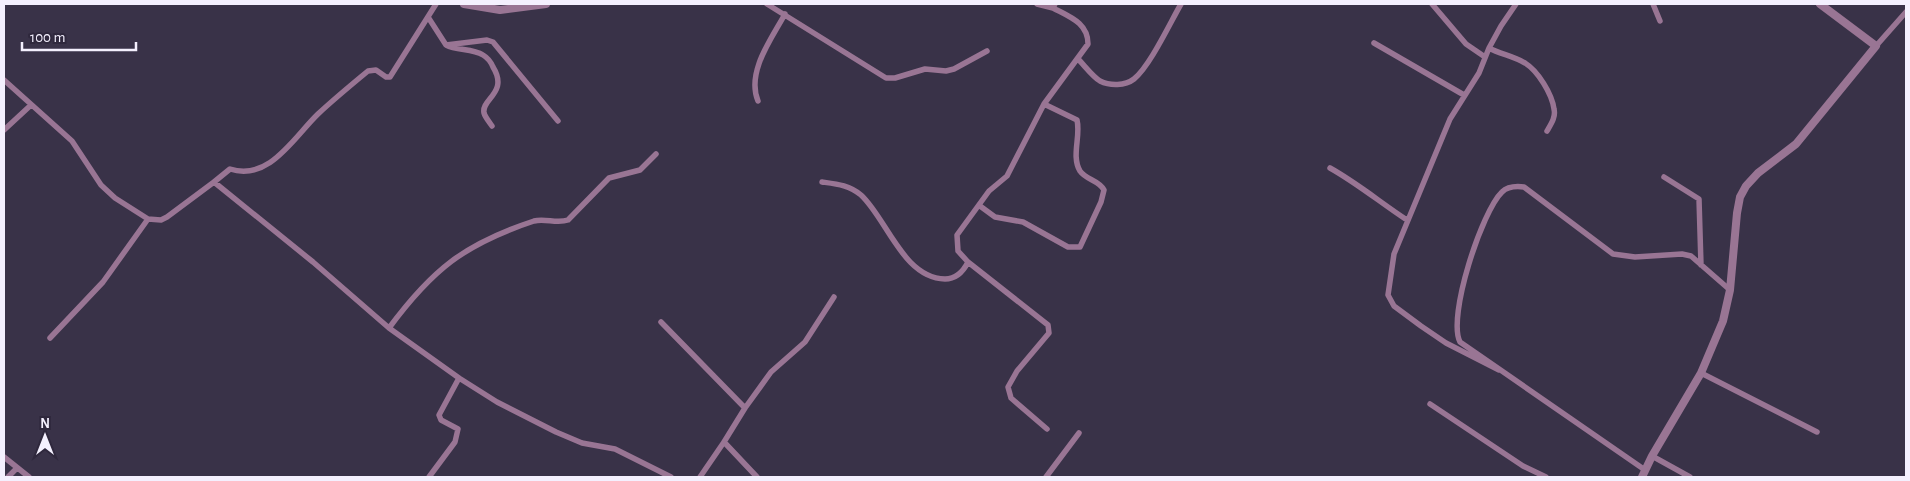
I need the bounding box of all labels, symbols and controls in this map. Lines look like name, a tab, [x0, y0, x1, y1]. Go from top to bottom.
scale bar	[22, 20, 136, 52]
text: 100 m	[30, 30, 65, 45]
north arrow	[20, 411, 70, 461]
text: N	[40, 417, 50, 431]

